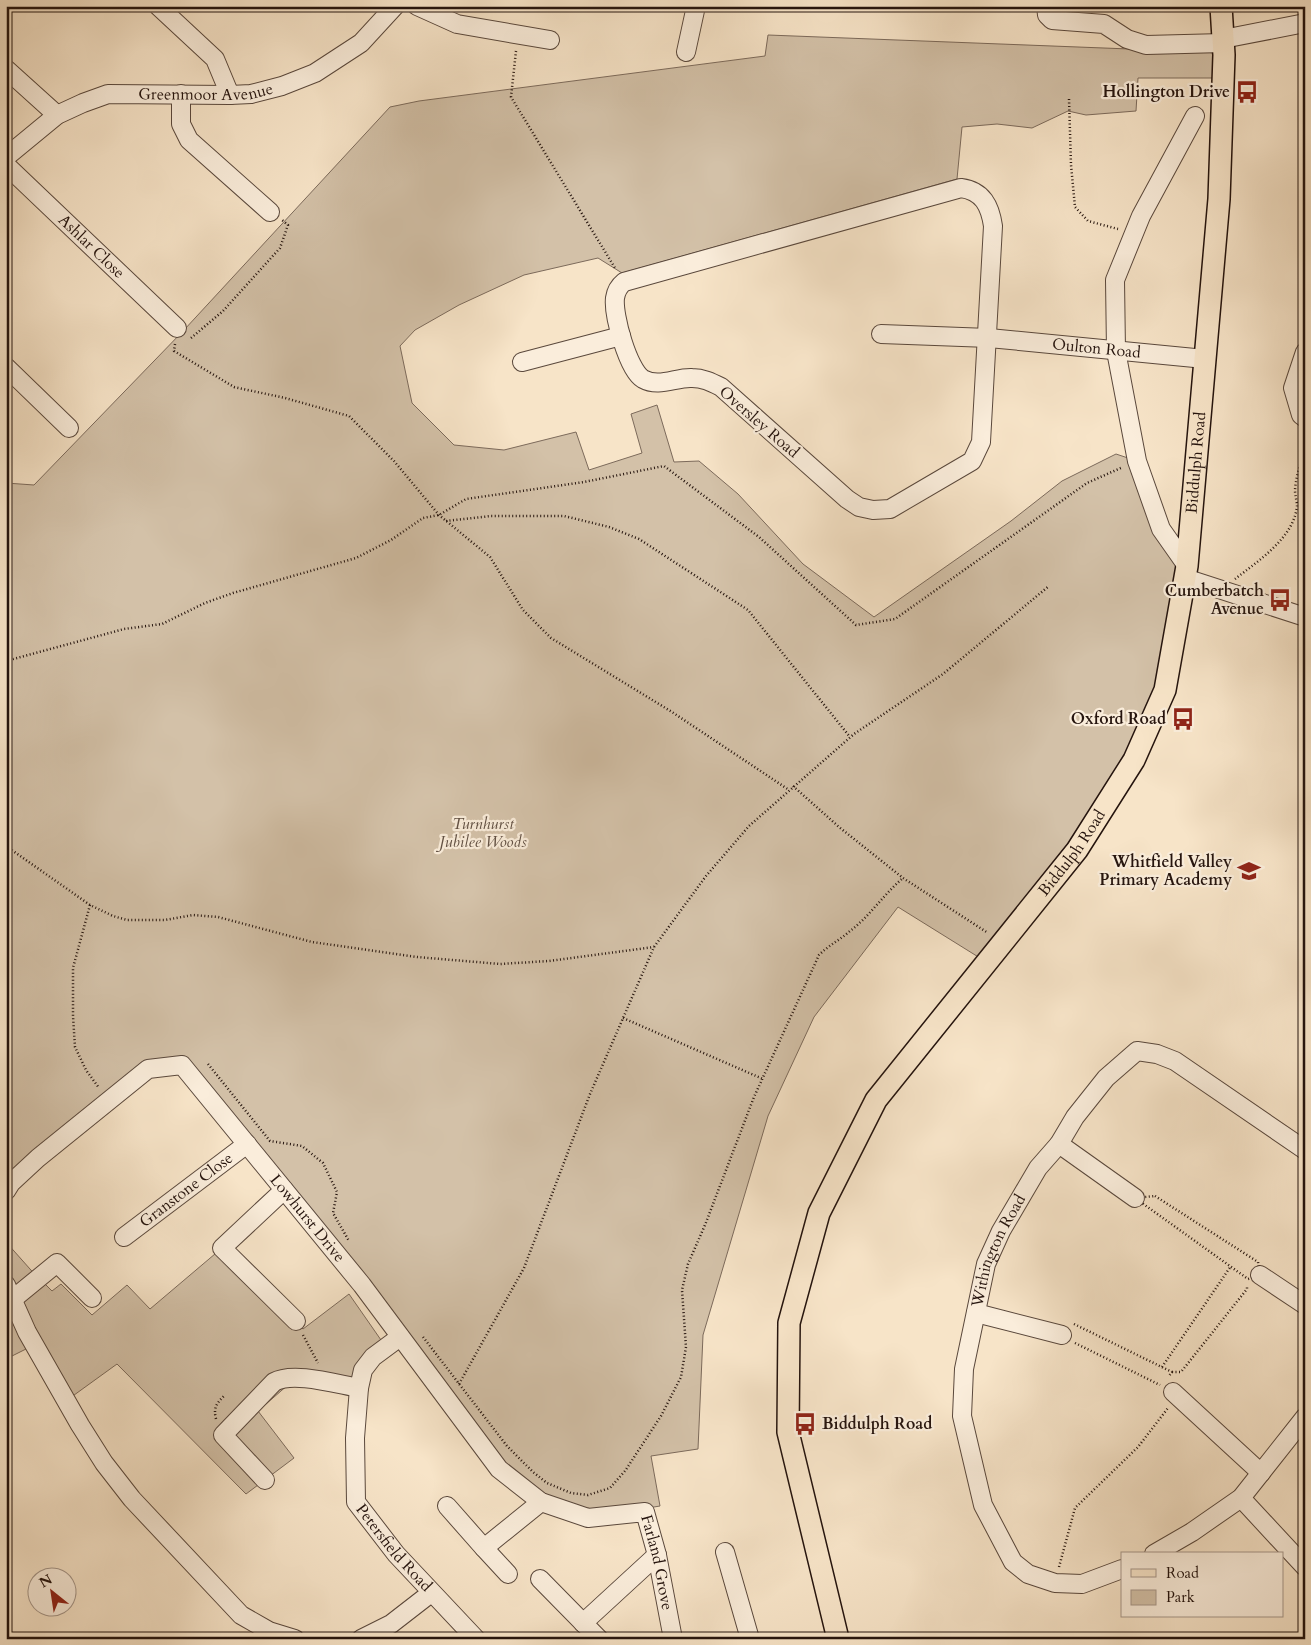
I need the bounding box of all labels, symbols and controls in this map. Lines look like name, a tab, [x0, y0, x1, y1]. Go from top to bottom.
street label: Greenmoor Avenue	[138, 78, 275, 106]
bus stop icon: Hollington Drive	[1234, 79, 1260, 105]
place label: Hollington Drive	[1102, 81, 1230, 103]
street label: Ashlar Close	[53, 209, 129, 283]
street label: Oulton Road	[1051, 333, 1142, 364]
street label: Oversley Road	[714, 381, 804, 463]
street label: Biddulph Road	[1181, 410, 1211, 515]
place label: Cumberbatch Avenue	[1165, 580, 1264, 620]
bus stop icon: Cumberbatch Avenue	[1267, 587, 1293, 613]
bus stop icon: Oxford Road	[1170, 706, 1196, 732]
place label: Oxford Road	[1071, 708, 1166, 730]
street label: Biddulph Road	[1033, 805, 1111, 901]
park label: Turnhurst Jubilee Woods	[435, 813, 527, 853]
place label: Whitfield Valley Primary Academy	[1099, 851, 1232, 891]
school or university icon: Whitfield Valley Primary Academy	[1236, 858, 1262, 884]
street label: Granstone Close	[135, 1147, 237, 1232]
street label: Lowhurst Drive	[265, 1170, 350, 1267]
street label: Withington Road	[966, 1190, 1031, 1310]
bus stop icon: Biddulph Road	[792, 1411, 818, 1437]
place label: Biddulph Road	[822, 1413, 932, 1435]
street label: Petersfield Road	[350, 1499, 437, 1597]
street label: Farland Grove	[635, 1512, 678, 1612]
legend	[1121, 1552, 1284, 1618]
text: Road	[1166, 1563, 1199, 1583]
north arrow	[28, 1568, 78, 1618]
text: N	[36, 1570, 56, 1592]
text: Park	[1166, 1587, 1195, 1607]

